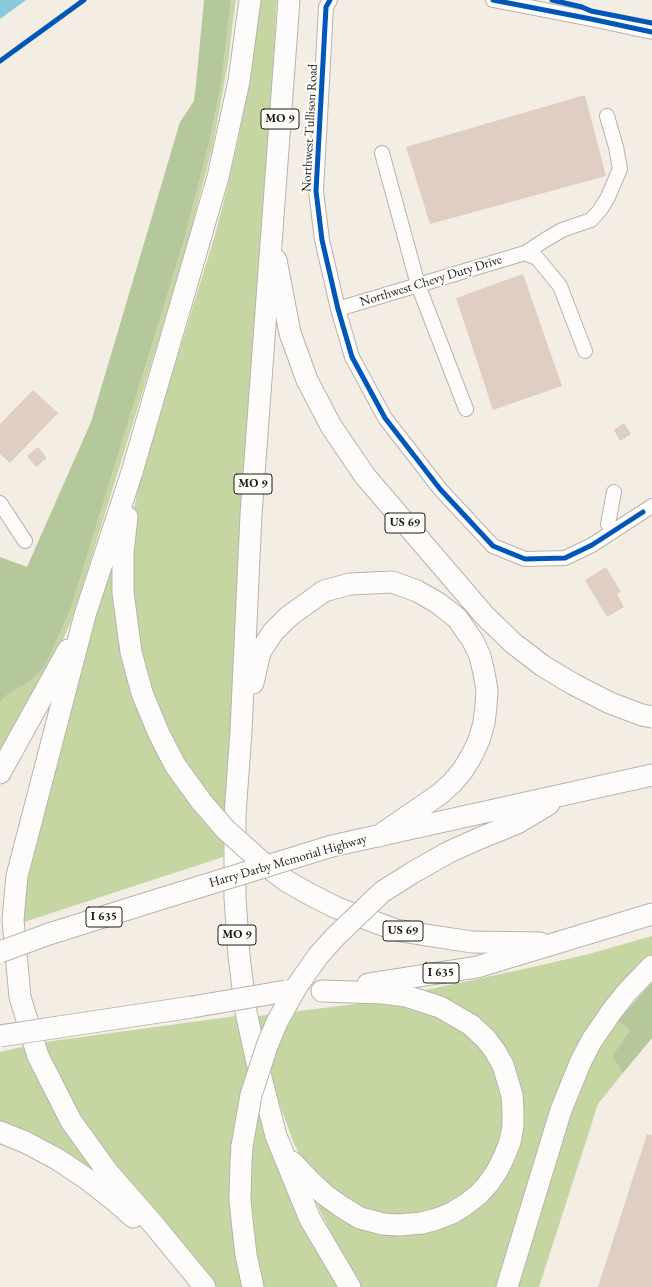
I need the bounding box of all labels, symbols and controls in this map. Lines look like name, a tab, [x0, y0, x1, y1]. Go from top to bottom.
street label: Northwest Tullison Road	[299, 64, 321, 192]
road number: MO 9	[261, 109, 299, 129]
street label: Northwest Chevy Duty Drive	[358, 252, 504, 310]
road number: MO 9	[234, 474, 272, 494]
road number: US 69	[385, 513, 425, 533]
street label: Harry Darby Memorial Highway	[207, 831, 369, 891]
road number: I 635	[86, 907, 122, 927]
road number: US 69	[383, 921, 423, 941]
road number: MO 9	[218, 925, 256, 945]
road number: I 635	[423, 963, 459, 983]

